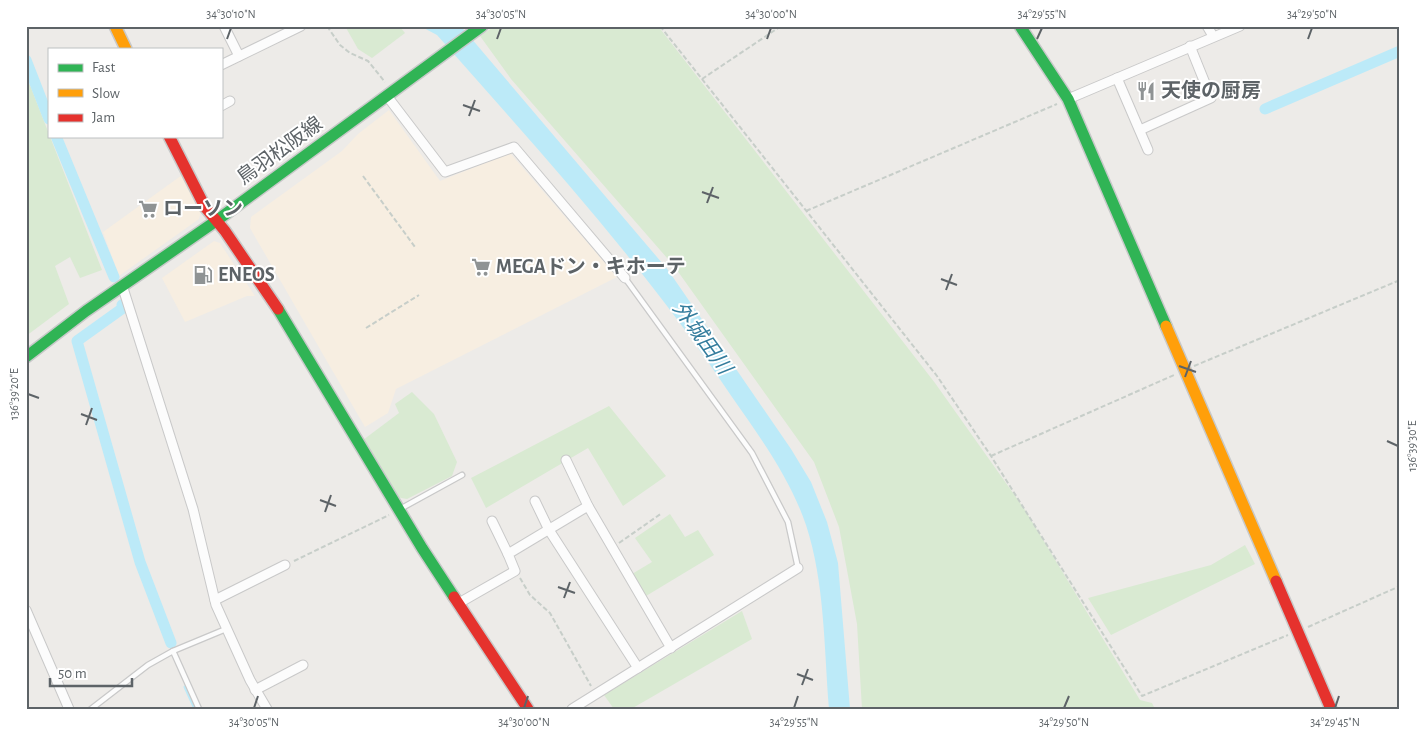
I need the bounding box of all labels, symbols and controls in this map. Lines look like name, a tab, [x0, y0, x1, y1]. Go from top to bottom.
text: 34°30'10"N	[206, 8, 256, 20]
text: 34°30'05"N	[476, 8, 526, 20]
text: 34°30'00"N	[745, 8, 797, 20]
text: 34°29'55"N	[1018, 8, 1066, 20]
text: 34°29'50"N	[1287, 8, 1337, 20]
legend	[48, 48, 222, 138]
text: Fast	[92, 60, 116, 75]
place label: 天使の厨房	[1161, 79, 1261, 101]
restaurant icon: 天使の厨房	[1135, 80, 1157, 102]
text: Slow	[92, 86, 120, 101]
text: Jam	[92, 110, 115, 125]
street label: 鳥羽松阪線	[232, 112, 326, 188]
supermarket icon: ローソン	[137, 198, 159, 220]
place label: ローソン	[163, 199, 243, 219]
supermarket icon: MEGAドン・キホーテ	[470, 256, 492, 278]
place label: MEGAドン・キホーテ	[496, 256, 686, 277]
fuel station icon: ENEOS	[192, 264, 214, 286]
place label: ENEOS	[218, 265, 275, 285]
water label: 外城田川	[669, 297, 737, 380]
text: 136°39'20"E	[8, 368, 20, 420]
text: 136°39'30"E	[1406, 420, 1418, 472]
scale bar	[50, 655, 132, 687]
text: 50 m	[58, 666, 87, 681]
text: 34°30'05"N	[229, 716, 279, 728]
text: 34°30'00"N	[498, 716, 550, 728]
text: 34°29'55"N	[770, 716, 818, 728]
text: 34°29'50"N	[1039, 716, 1089, 728]
text: 34°29'45"N	[1310, 716, 1360, 728]

